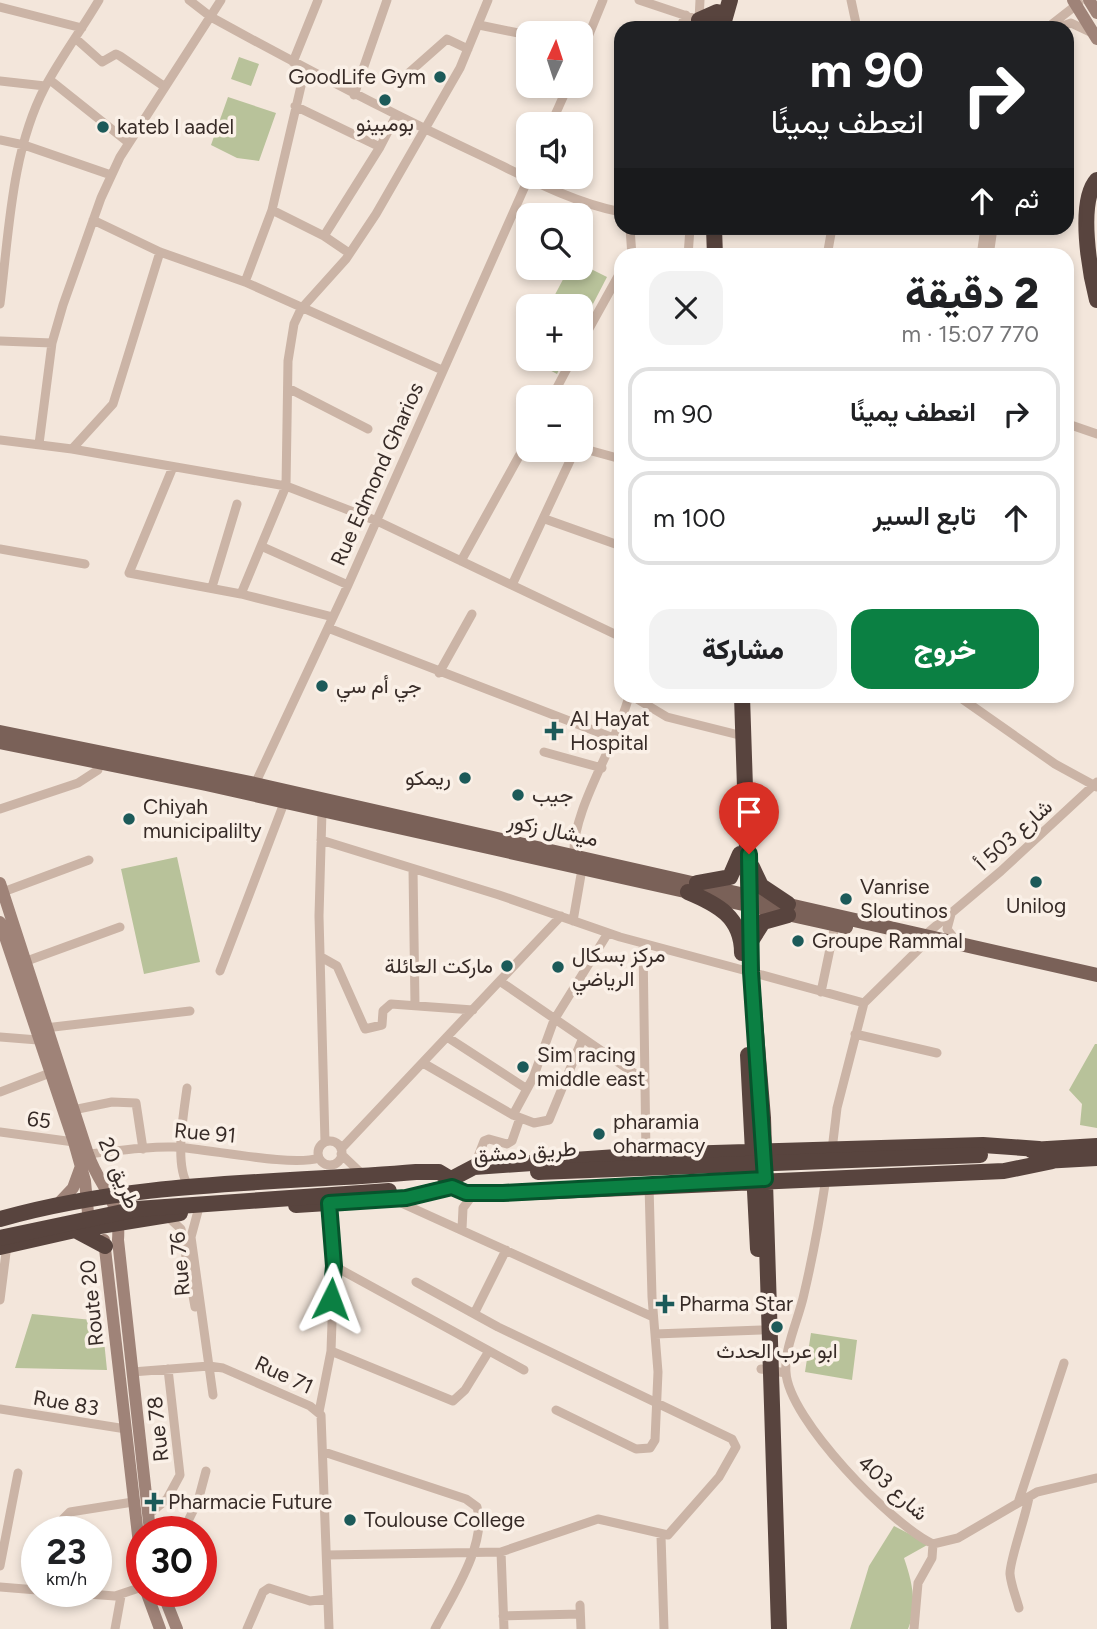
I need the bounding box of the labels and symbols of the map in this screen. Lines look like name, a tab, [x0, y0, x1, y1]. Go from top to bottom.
north arrow	[516, 21, 593, 98]
place label: GoodLife Gym	[288, 64, 426, 89]
marker: GoodLife Gym	[432, 69, 448, 85]
marker: بومبينو	[377, 92, 393, 108]
place label: بومبينو	[356, 111, 414, 137]
place label: kateb l aadel	[117, 114, 234, 139]
marker: kateb l aadel	[95, 119, 111, 135]
street label: Rue Edmond Gharios	[325, 378, 428, 569]
place label: جي أم سي	[336, 673, 422, 703]
marker: جي أم سي	[314, 678, 330, 694]
place label: Al Hayat Hospital	[570, 706, 650, 755]
marker: Al Hayat Hospital	[544, 721, 564, 741]
place label: ريمكو	[405, 765, 451, 791]
marker: ريمكو	[457, 770, 473, 786]
place label: جيب	[532, 782, 573, 807]
pin	[719, 782, 779, 854]
marker: جيب	[510, 787, 526, 803]
place label: Chiyah municipalilty	[143, 794, 262, 843]
street label: شارع 503 أ	[970, 794, 1058, 877]
street label: ميشال زكور	[504, 808, 601, 852]
marker: Chiyah municipalilty	[121, 811, 137, 827]
place label: Vanrise Sloutinos	[860, 874, 948, 923]
marker: Unilog	[1028, 874, 1044, 890]
marker: Vanrise Sloutinos	[838, 891, 854, 907]
place label: Unilog	[1006, 893, 1066, 918]
place label: Groupe Rammal	[812, 928, 963, 953]
marker: Groupe Rammal	[790, 933, 806, 949]
place label: مركز بسكال الرياضي	[572, 942, 666, 996]
place label: ماركت العائلة	[385, 953, 493, 979]
marker: ماركت العائلة	[499, 958, 515, 974]
marker: مركز بسكال الرياضي	[550, 959, 566, 975]
place label: Sim racing middle east	[537, 1042, 646, 1091]
marker: Sim racing middle east	[515, 1059, 531, 1075]
street label: 65	[26, 1106, 52, 1133]
place label: pharamia oharmacy	[613, 1109, 705, 1158]
street label: Rue 91	[173, 1117, 237, 1148]
marker: pharamia oharmacy	[591, 1126, 607, 1142]
street label: طريق 20	[92, 1133, 146, 1213]
street label: طريق دمشق	[473, 1135, 577, 1169]
street label: Rue 76	[164, 1231, 195, 1297]
street label: Route 20	[75, 1259, 108, 1348]
position arrow	[294, 1262, 368, 1336]
place label: Pharma Star	[679, 1291, 793, 1316]
marker: Pharma Star	[657, 1296, 673, 1312]
marker: ابو عرب الحدث	[769, 1319, 785, 1335]
place label: ابو عرب الحدث	[716, 1338, 838, 1364]
street label: Rue 71	[251, 1350, 317, 1399]
street label: Rue 83	[31, 1384, 101, 1421]
street label: Rue 78	[142, 1395, 173, 1463]
street label: شارع 403	[852, 1450, 933, 1527]
place label: Pharmacie Future	[168, 1489, 332, 1514]
marker: Pharmacie Future	[146, 1494, 162, 1510]
place label: Toulouse College	[364, 1507, 525, 1532]
marker: Toulouse College	[342, 1512, 358, 1528]
speed limit sign: 30	[126, 1516, 217, 1607]

